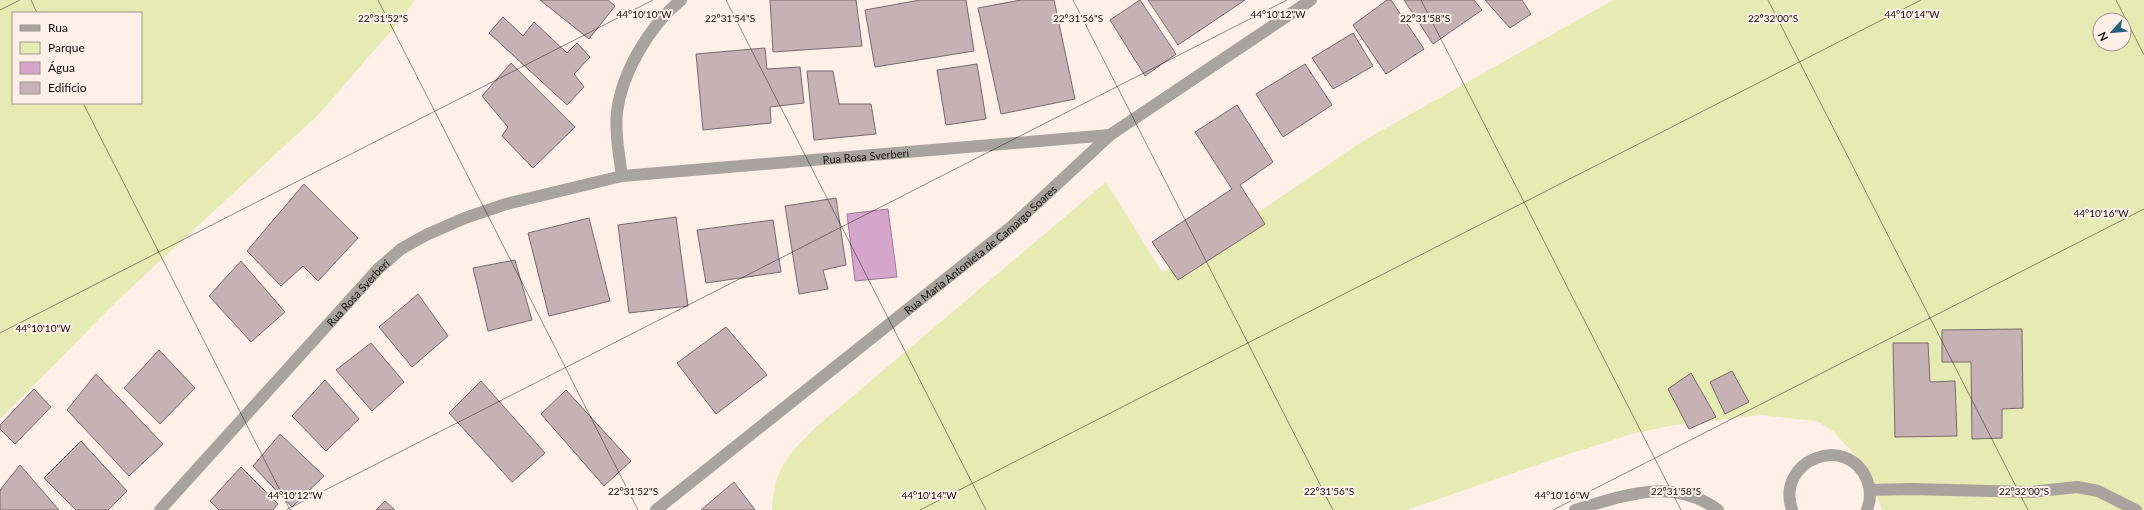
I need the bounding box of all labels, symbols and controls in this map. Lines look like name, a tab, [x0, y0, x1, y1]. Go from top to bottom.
text: 44°10'10"W	[616, 8, 672, 20]
text: 44°10'12"W	[1250, 8, 1306, 20]
text: 44°10'14"W	[1884, 8, 1940, 20]
legend	[12, 12, 142, 104]
text: 22°31'52"S	[358, 12, 408, 24]
text: 22°31'54"S	[705, 12, 755, 24]
text: 22°31'56"S	[1053, 12, 1103, 24]
text: 22°31'58"S	[1400, 12, 1450, 24]
text: 22°32'00"S	[1748, 12, 1798, 24]
north arrow	[2092, 12, 2132, 52]
text: Rua	[48, 20, 68, 35]
text: N	[2095, 30, 2110, 43]
text: Parque	[48, 40, 85, 55]
text: Água	[48, 60, 75, 75]
text: Edifício	[48, 80, 87, 95]
street label: Rua Rosa Sverberi	[822, 145, 910, 166]
street label: Rua Maria Antonieta de Camargo Soares	[901, 182, 1059, 316]
text: 44°10'16"W	[2073, 207, 2129, 219]
street label: Rua Rosa Sverberi	[323, 256, 392, 328]
text: 44°10'10"W	[15, 322, 71, 334]
text: 22°31'52"S	[608, 485, 658, 497]
text: 22°31'56"S	[1304, 485, 1354, 497]
text: 22°31'58"S	[1651, 485, 1701, 497]
text: 22°32'00"S	[1999, 485, 2049, 497]
text: 44°10'12"W	[267, 489, 323, 501]
text: 44°10'14"W	[901, 489, 957, 501]
text: 44°10'16"W	[1534, 489, 1590, 501]

